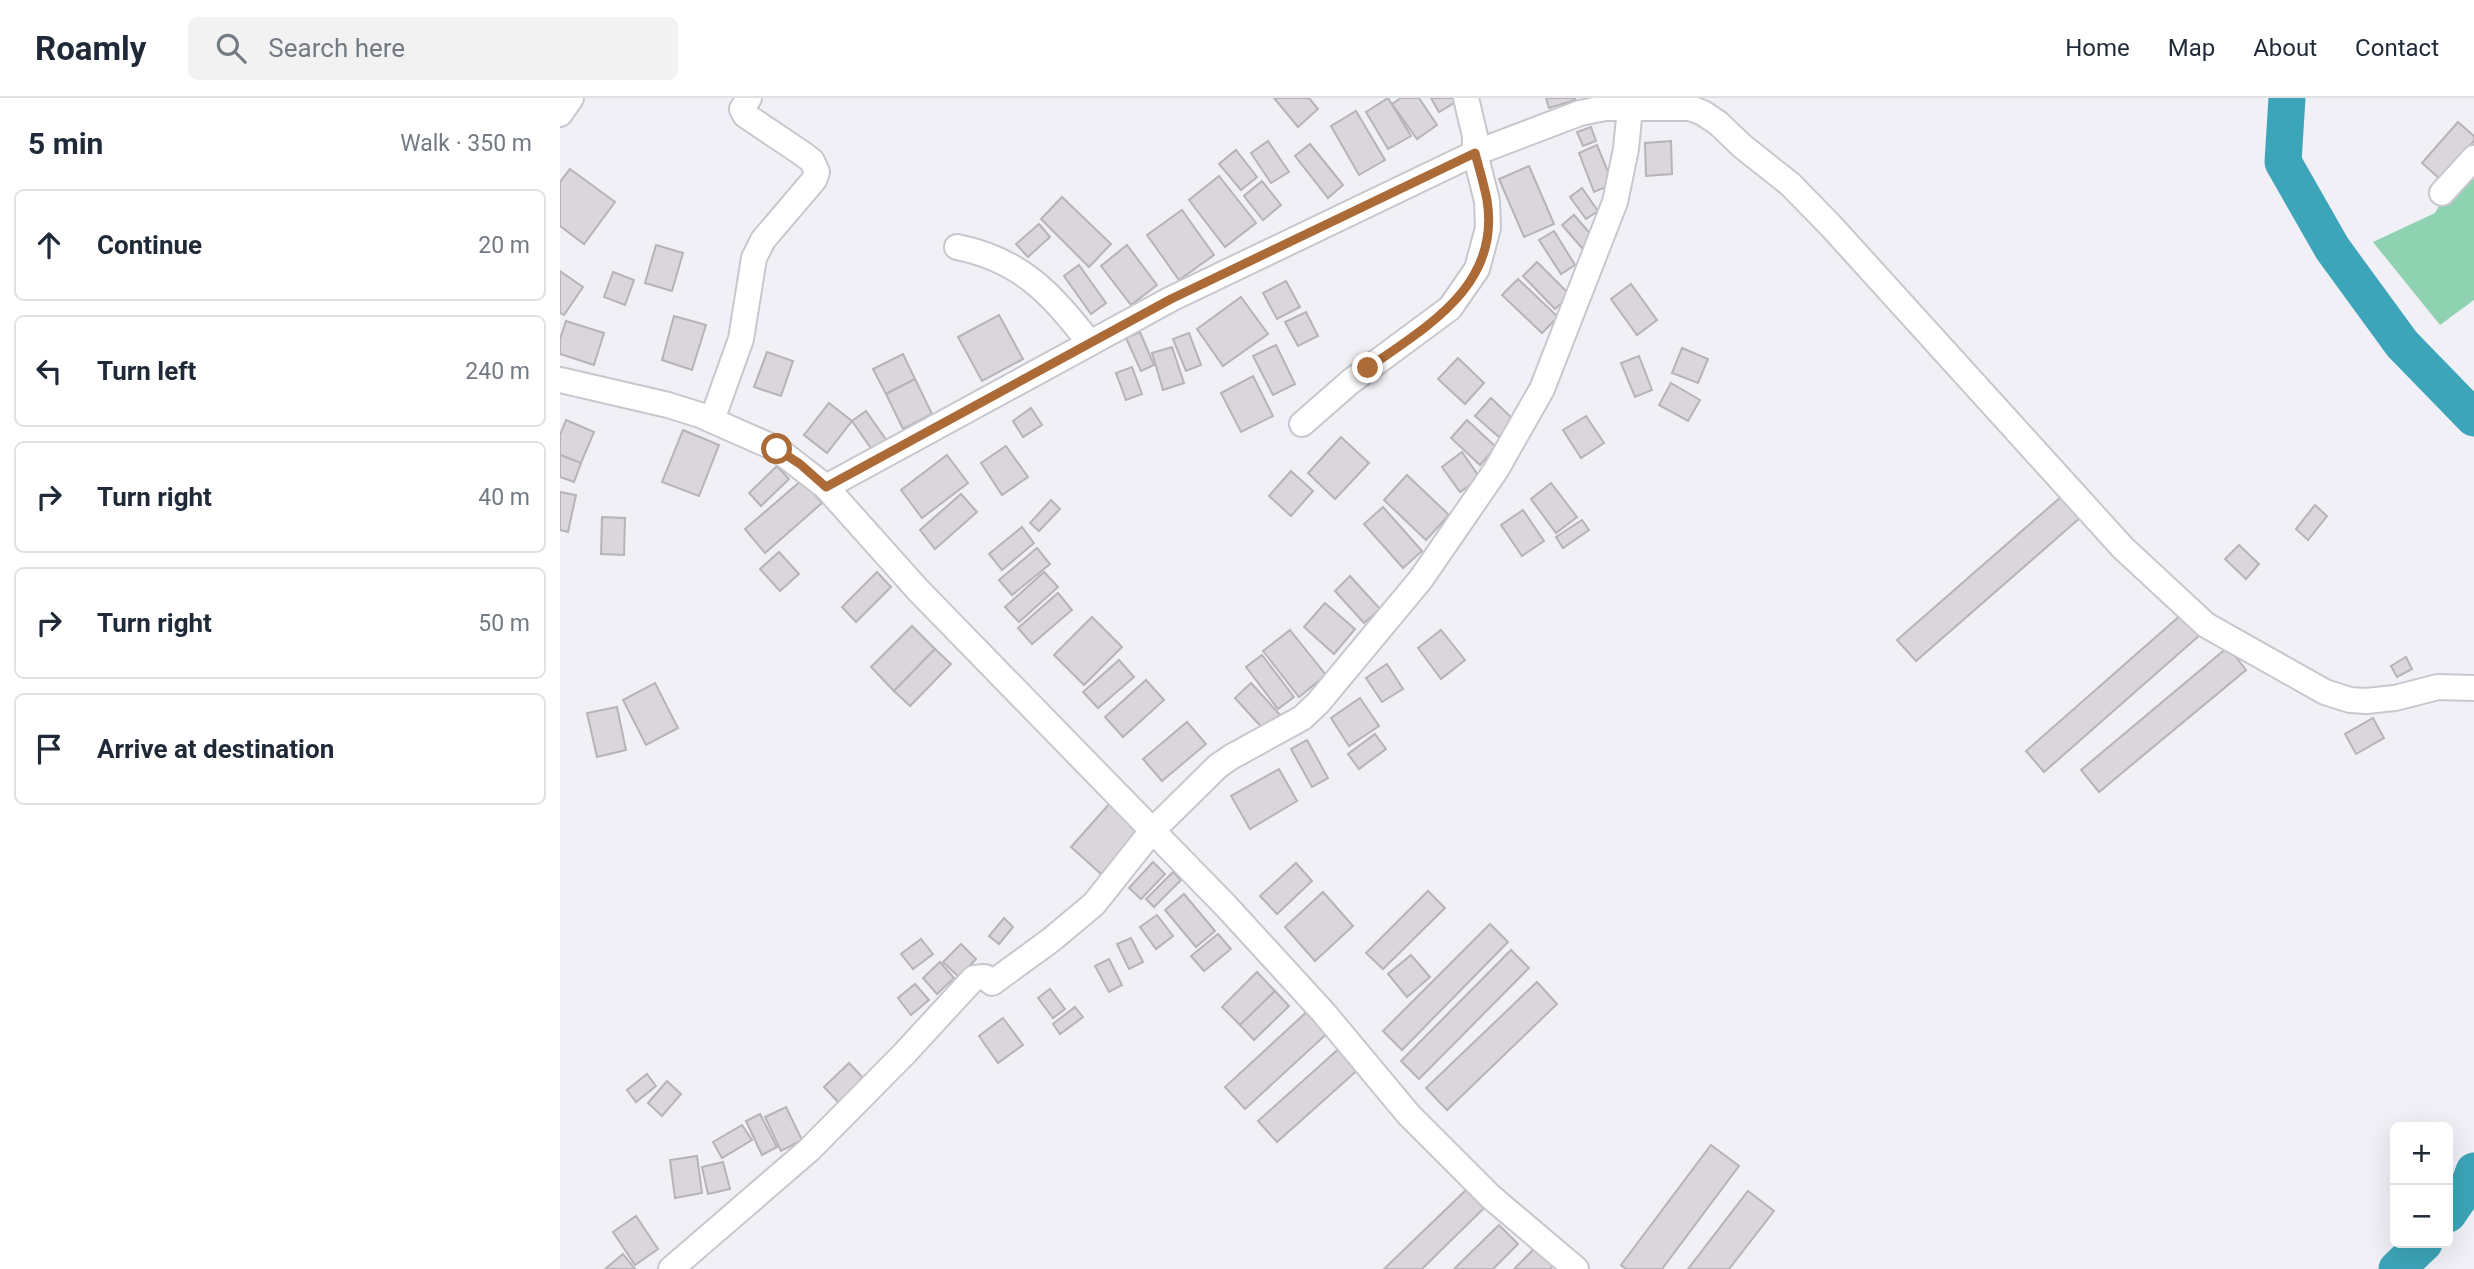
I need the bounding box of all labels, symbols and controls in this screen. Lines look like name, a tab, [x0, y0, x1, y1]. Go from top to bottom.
search box	[188, 17, 678, 80]
text: Roamly	[35, 29, 146, 68]
icon: search	[212, 29, 250, 67]
text: Search here	[268, 33, 405, 63]
text: Home	[2065, 34, 2130, 62]
text: Map	[2168, 34, 2215, 62]
text: About	[2253, 34, 2317, 62]
text: Contact	[2355, 34, 2439, 62]
text: 5 min	[28, 126, 103, 161]
text: Walk · 350 m	[400, 130, 532, 157]
icon: ahead	[30, 226, 68, 264]
text: Continue	[97, 230, 202, 260]
text: 20 m	[478, 232, 530, 259]
icon: left	[30, 352, 68, 390]
route end	[1352, 352, 1383, 383]
text: Turn left	[97, 356, 196, 386]
text: 240 m	[465, 358, 530, 385]
route start	[761, 433, 792, 464]
icon: right	[30, 478, 68, 516]
text: Turn right	[97, 482, 212, 512]
text: 40 m	[478, 484, 530, 511]
icon: right	[30, 604, 68, 642]
text: Turn right	[97, 608, 212, 638]
text: 50 m	[478, 610, 530, 637]
icon: arrive	[30, 730, 68, 768]
text: Arrive at destination	[97, 734, 334, 764]
map controls	[2390, 1122, 2453, 1248]
button: +	[2390, 1122, 2453, 1185]
button: −	[2390, 1185, 2453, 1248]

